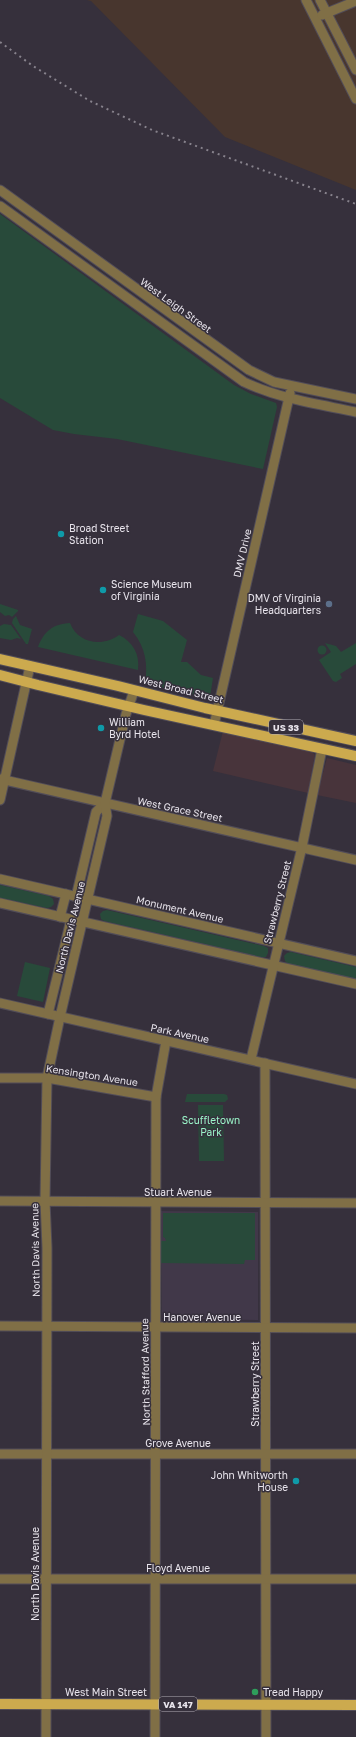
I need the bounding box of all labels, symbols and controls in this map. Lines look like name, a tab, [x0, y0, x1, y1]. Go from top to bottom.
street label: West Leigh Street	[138, 275, 214, 335]
place label: Broad Street Station	[69, 522, 129, 546]
street label: DMV Drive	[231, 527, 253, 579]
marker: Broad Street Station	[56, 529, 66, 539]
place label: Science Museum of Virginia	[111, 578, 192, 602]
marker: Science Museum of Virginia	[98, 585, 108, 595]
place label: DMV of Virginia Headquarters	[248, 592, 321, 616]
marker: DMV of Virginia Headquarters	[324, 599, 334, 609]
street label: West Broad Street	[137, 673, 225, 705]
place label: William Byrd Hotel	[109, 716, 160, 740]
road number: US 33	[269, 720, 303, 734]
marker: William Byrd Hotel	[96, 723, 106, 733]
street label: West Grace Street	[136, 794, 224, 824]
street label: Strawberry Street	[261, 859, 293, 945]
street label: North Davis Avenue	[53, 880, 87, 974]
street label: Monument Avenue	[135, 893, 225, 925]
street label: Park Avenue	[150, 1021, 211, 1045]
street label: Kensington Avenue	[45, 1062, 139, 1088]
park label: Scuffletown Park	[182, 1114, 240, 1138]
street label: Stuart Avenue	[144, 1186, 212, 1198]
street label: North Davis Avenue	[28, 1203, 42, 1297]
street label: Hanover Avenue	[163, 1311, 241, 1323]
street label: North Stafford Avenue	[138, 1318, 152, 1426]
street label: Strawberry Street	[249, 1341, 261, 1427]
street label: Grove Avenue	[145, 1437, 211, 1449]
place label: John Whitworth House	[211, 1469, 288, 1493]
marker: John Whitworth House	[291, 1476, 301, 1486]
street label: North Davis Avenue	[29, 1527, 41, 1621]
street label: Floyd Avenue	[146, 1562, 210, 1574]
street label: West Main Street	[65, 1686, 147, 1698]
place label: Tread Happy	[263, 1686, 324, 1698]
marker: Tread Happy	[250, 1687, 260, 1697]
road number: VA 147	[159, 1697, 197, 1711]

